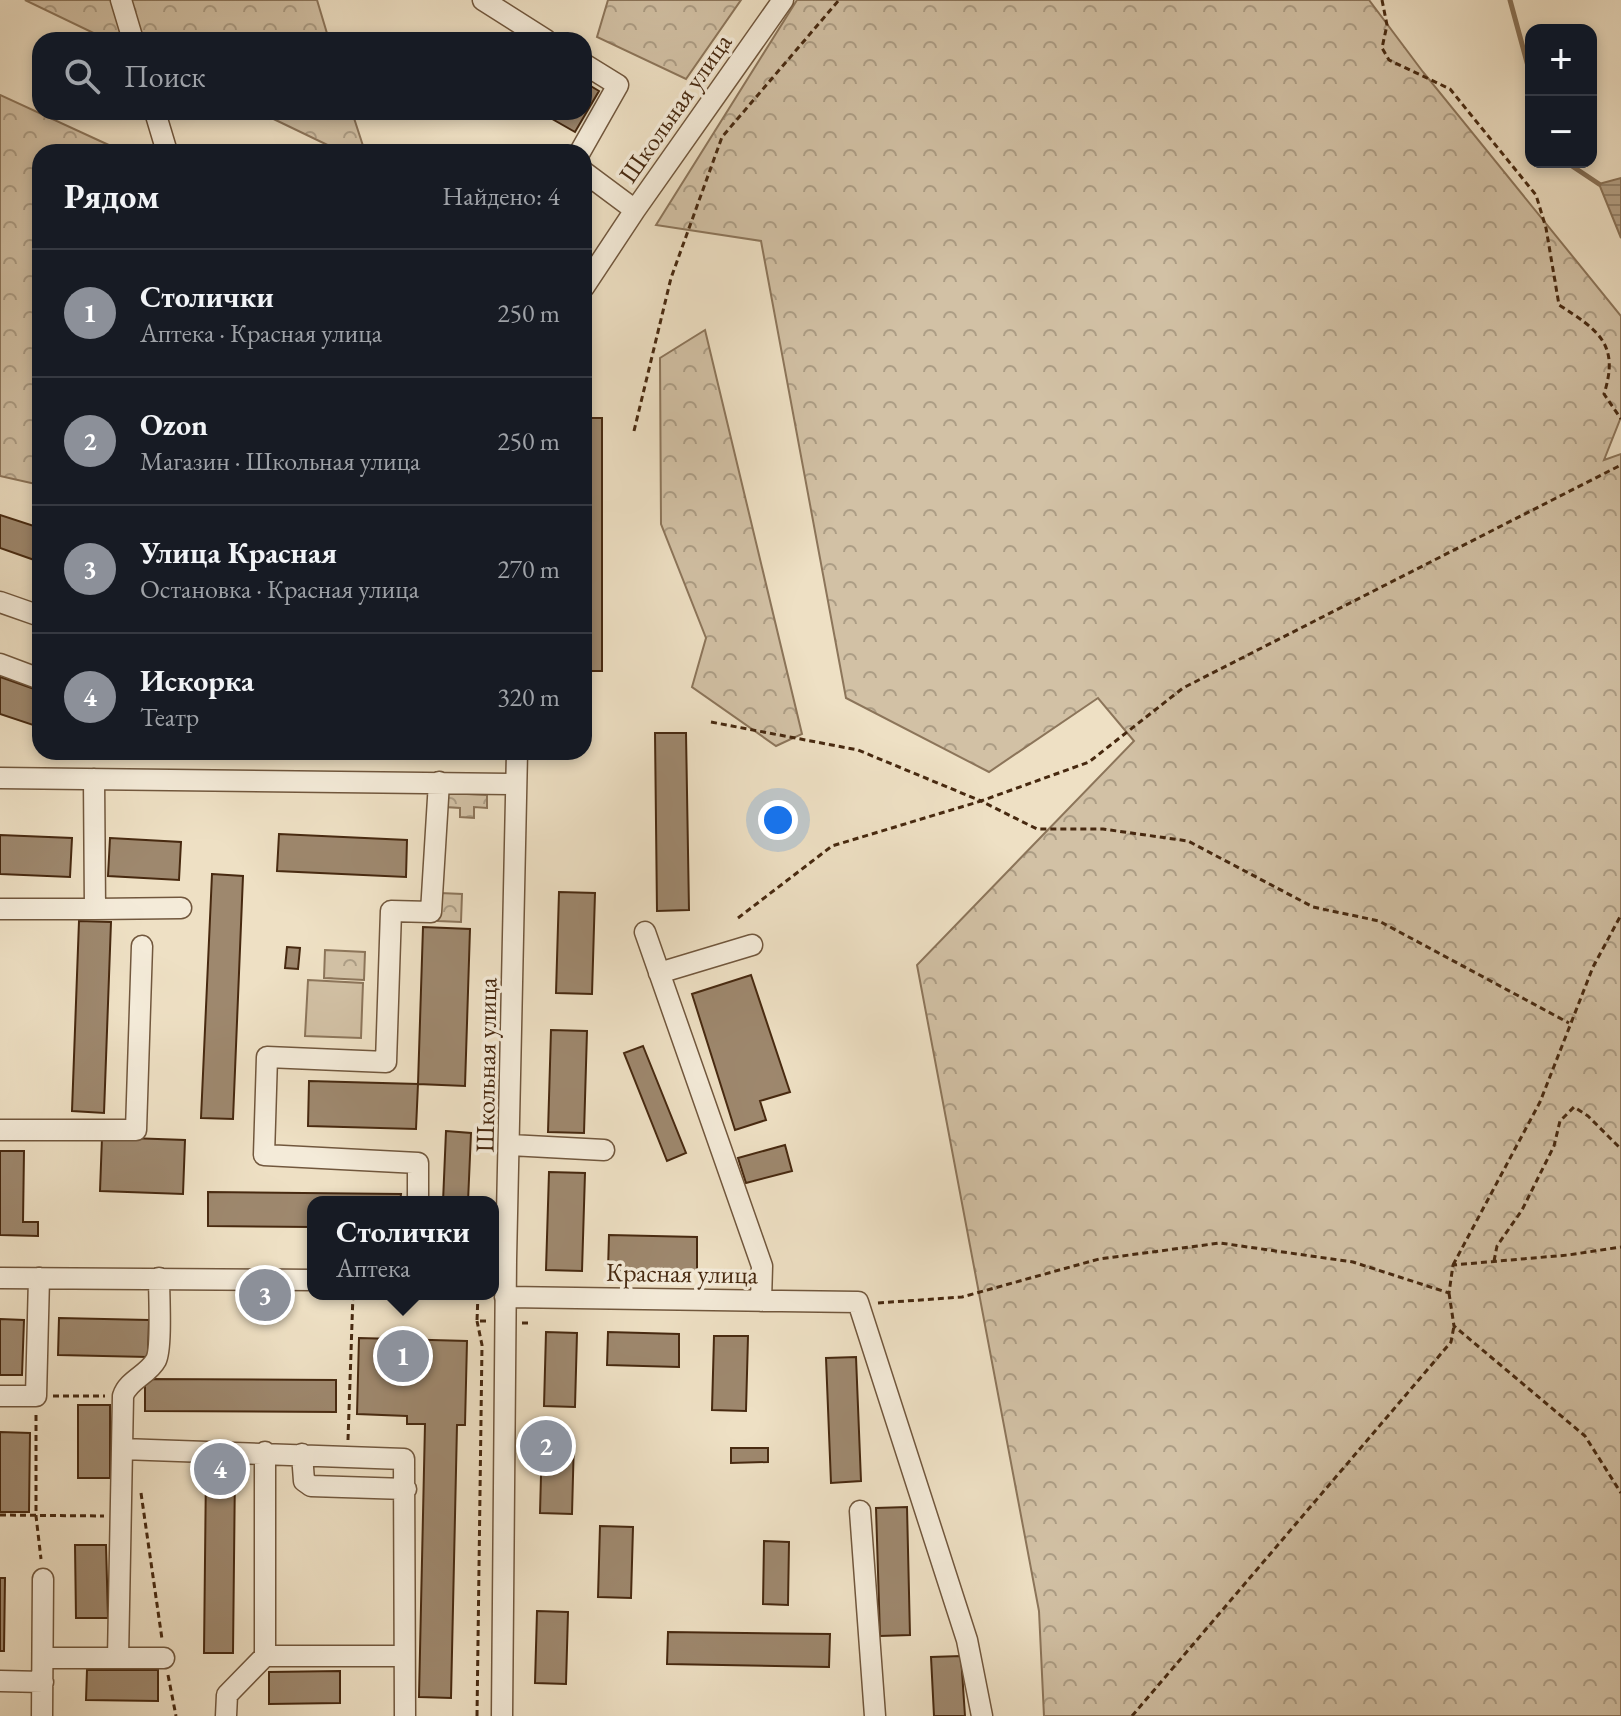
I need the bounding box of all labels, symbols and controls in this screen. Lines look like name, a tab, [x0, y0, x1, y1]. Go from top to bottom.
map controls	[1525, 24, 1597, 168]
button: +	[1525, 24, 1597, 96]
street label: Школьная улица	[611, 26, 739, 189]
search box	[32, 32, 592, 120]
icon: search	[60, 54, 104, 98]
text: Поиск	[124, 57, 206, 96]
button: −	[1525, 96, 1597, 168]
text: Рядом	[64, 174, 159, 218]
text: Найдено: 4	[442, 179, 560, 213]
text: Столички	[140, 277, 274, 316]
text: 1	[83, 296, 97, 330]
text: 250 m	[497, 296, 560, 330]
text: Аптека · Красная улица	[140, 316, 382, 350]
text: Ozon	[140, 405, 208, 444]
text: 2	[83, 424, 97, 458]
text: 250 m	[497, 424, 560, 458]
text: Магазин · Школьная улица	[140, 444, 421, 478]
text: Улица Красная	[140, 533, 337, 572]
text: 3	[83, 552, 97, 586]
text: 270 m	[497, 552, 560, 586]
text: Остановка · Красная улица	[140, 572, 419, 606]
text: Искорка	[140, 661, 254, 700]
text: 4	[83, 680, 97, 714]
text: 320 m	[497, 680, 560, 714]
text: Театр	[140, 700, 199, 734]
your location	[758, 800, 798, 840]
street label: Школьная улица	[467, 977, 505, 1153]
popup	[307, 1196, 499, 1300]
text: Столички	[336, 1212, 470, 1251]
text: Аптека	[336, 1251, 410, 1285]
street label: Красная улица	[606, 1255, 759, 1291]
pin: 3	[239, 1265, 291, 1325]
pin: 1	[377, 1326, 429, 1386]
pin: 2	[520, 1416, 572, 1476]
pin: 4	[194, 1439, 246, 1499]

